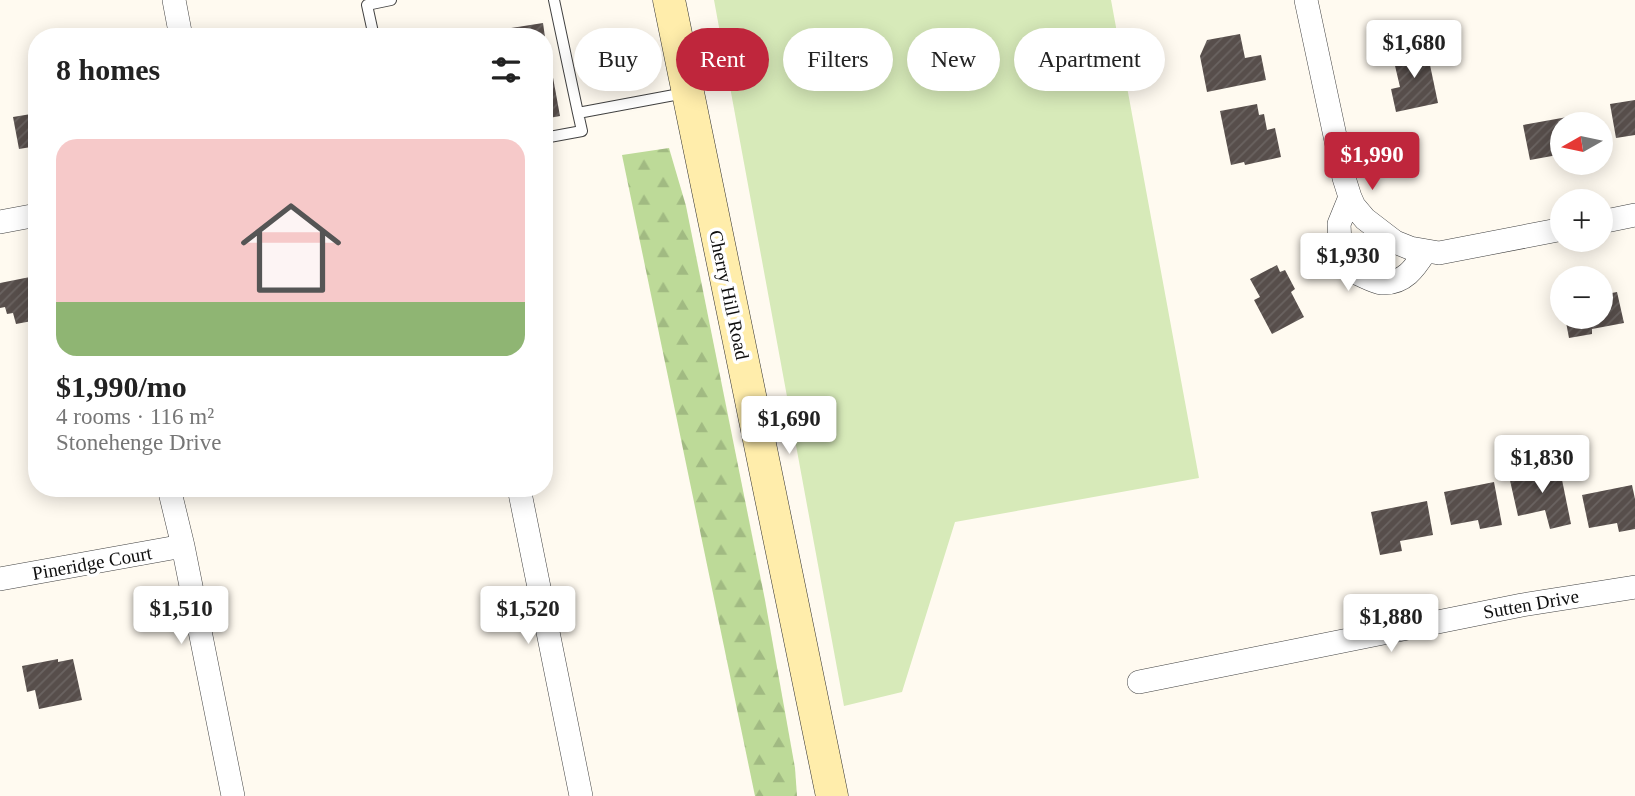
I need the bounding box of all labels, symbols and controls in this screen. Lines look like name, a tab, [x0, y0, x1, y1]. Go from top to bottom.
pin: $1,680	[1357, 20, 1471, 80]
chip: Buy	[574, 28, 662, 91]
chip: Rent	[676, 28, 769, 91]
chip: Filters	[783, 28, 893, 91]
chip: New	[907, 28, 1000, 91]
chip: Apartment	[1014, 28, 1165, 91]
text: $1,680	[1382, 30, 1446, 55]
icon: filters	[487, 51, 525, 89]
text: 8 homes	[56, 53, 160, 86]
north arrow	[1550, 112, 1614, 175]
map controls	[1550, 112, 1613, 329]
pin: $1,990	[1315, 132, 1429, 192]
text: $1,990	[1340, 142, 1404, 167]
icon: home	[228, 185, 354, 311]
button: +	[1550, 189, 1613, 252]
street label: Cherry Hill Road	[705, 228, 753, 362]
pin: $1,930	[1291, 233, 1405, 293]
text: $1,930	[1316, 243, 1380, 268]
button: −	[1550, 266, 1613, 329]
text: $1,990/mo	[56, 370, 187, 403]
pin: $1,690	[732, 396, 846, 456]
text: 4 rooms · 116 m²	[56, 404, 214, 429]
text: $1,690	[757, 406, 821, 431]
text: Stonehenge Drive	[56, 430, 221, 455]
pin: $1,830	[1485, 435, 1599, 495]
text: $1,830	[1510, 445, 1574, 470]
street label: Pineridge Court	[31, 542, 154, 584]
street label: Sutten Drive	[1482, 585, 1580, 623]
pin: $1,510	[124, 586, 238, 646]
pin: $1,520	[471, 586, 585, 646]
pin: $1,880	[1334, 594, 1448, 654]
text: $1,510	[149, 596, 213, 621]
text: $1,520	[496, 596, 560, 621]
text: $1,880	[1359, 604, 1423, 629]

